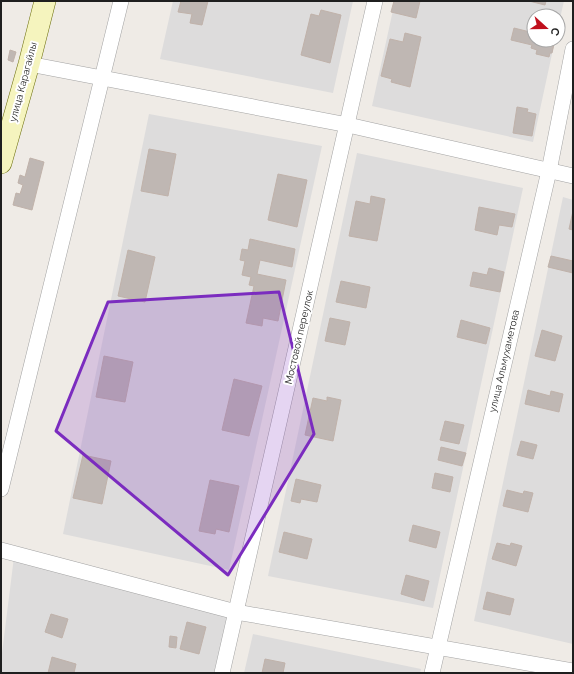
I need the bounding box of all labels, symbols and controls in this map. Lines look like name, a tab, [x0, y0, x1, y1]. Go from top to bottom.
north arrow	[526, 8, 566, 48]
text: С	[547, 26, 562, 38]
street label: улица Карагайлы	[7, 41, 39, 123]
street label: Мостовой переулок	[283, 289, 315, 385]
street label: улица Альмухаметова	[487, 309, 521, 413]

